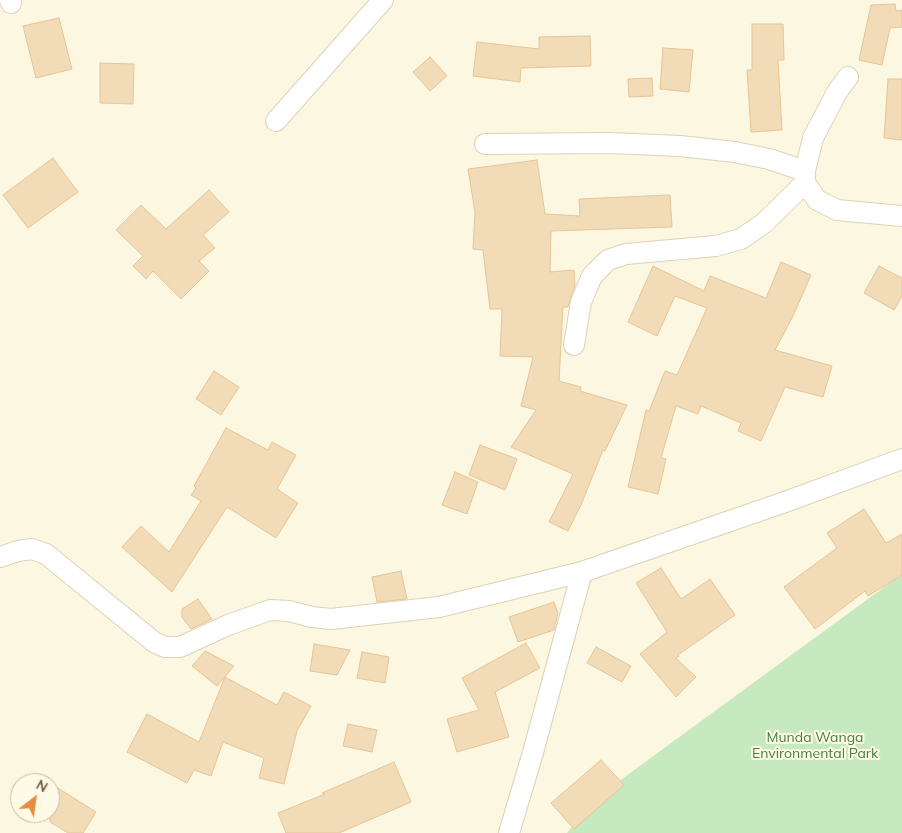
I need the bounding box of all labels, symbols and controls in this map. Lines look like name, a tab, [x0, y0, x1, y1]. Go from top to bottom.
park label: Munda Wanga Environmental Park	[752, 730, 878, 762]
north arrow	[10, 773, 60, 823]
text: N	[33, 775, 51, 796]

